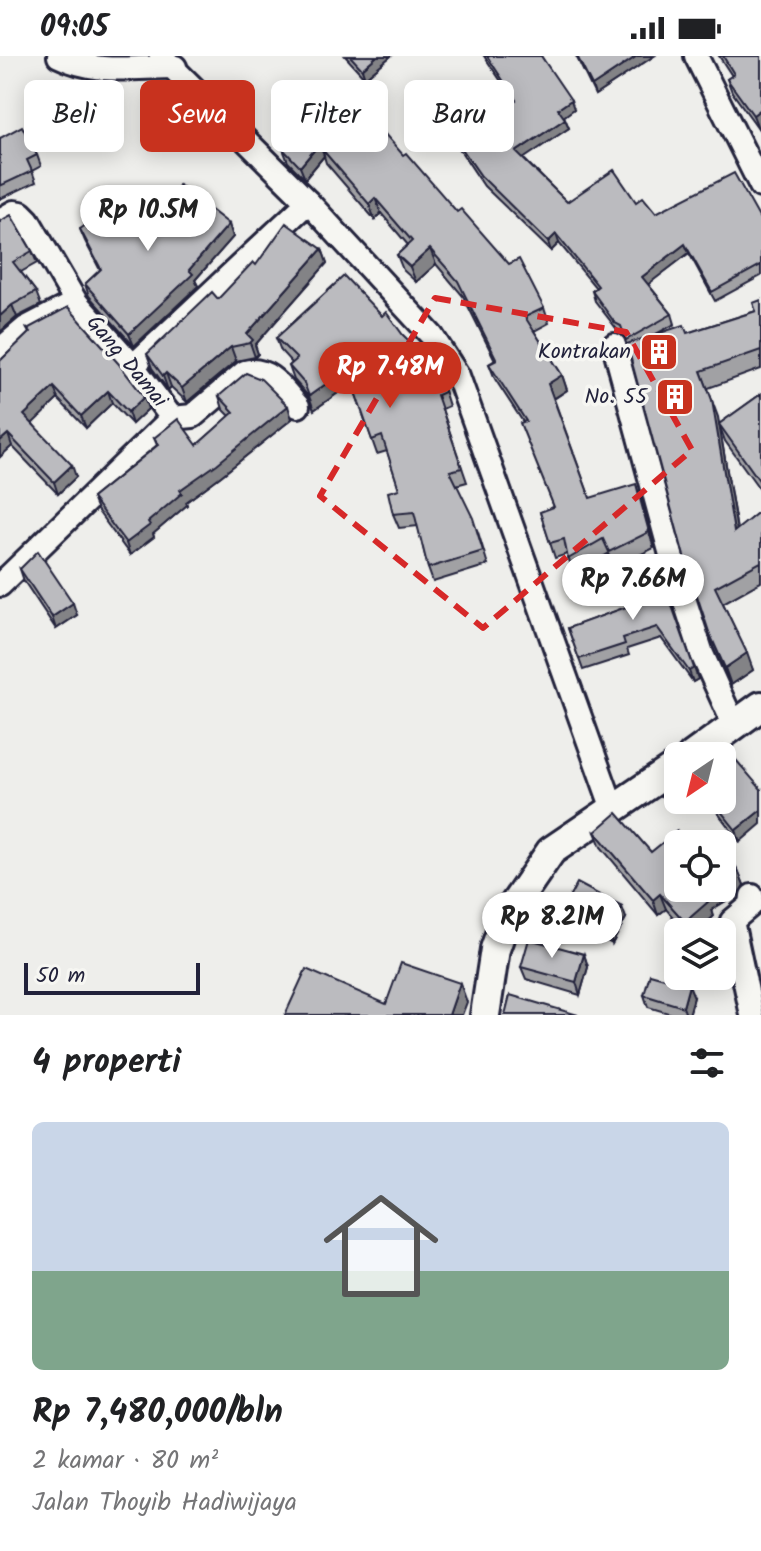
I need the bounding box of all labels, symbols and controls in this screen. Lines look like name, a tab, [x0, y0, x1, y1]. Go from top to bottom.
text: 09:05	[40, 4, 109, 52]
chip: Beli	[24, 80, 124, 152]
chip: Sewa	[140, 80, 255, 152]
chip: Filter	[271, 80, 388, 152]
chip: Baru	[404, 80, 514, 152]
pin: Rp 10.5M	[65, 185, 231, 253]
text: Rp 10.5M	[98, 190, 198, 232]
street label: Gang Damai	[76, 308, 176, 417]
building icon: Kontrakan	[638, 331, 680, 373]
place label: Kontrakan	[538, 335, 631, 370]
pin: Rp 7.48M	[307, 342, 473, 410]
text: Rp 7.48M	[336, 347, 444, 389]
building icon: No. 55	[654, 376, 696, 418]
place label: No. 55	[584, 380, 648, 415]
pin: Rp 7.66M	[550, 554, 716, 622]
text: Rp 7.66M	[580, 559, 686, 601]
north arrow	[664, 742, 736, 814]
map controls	[664, 742, 736, 990]
button: locate	[664, 830, 736, 902]
pin: Rp 8.21M	[469, 892, 635, 960]
text: Rp 8.21M	[500, 897, 604, 939]
button: layers	[664, 918, 736, 990]
scale bar	[24, 959, 200, 995]
text: 50 m	[36, 959, 85, 994]
text: 4 properti	[32, 1036, 181, 1090]
icon: filters	[685, 1041, 729, 1085]
icon: home	[309, 1174, 453, 1318]
text: Rp 7,480,000/bln	[32, 1386, 283, 1440]
text: 2 kamar · 80 m²	[32, 1440, 218, 1482]
text: Jalan Thoyib Hadiwijaya	[32, 1482, 297, 1524]

